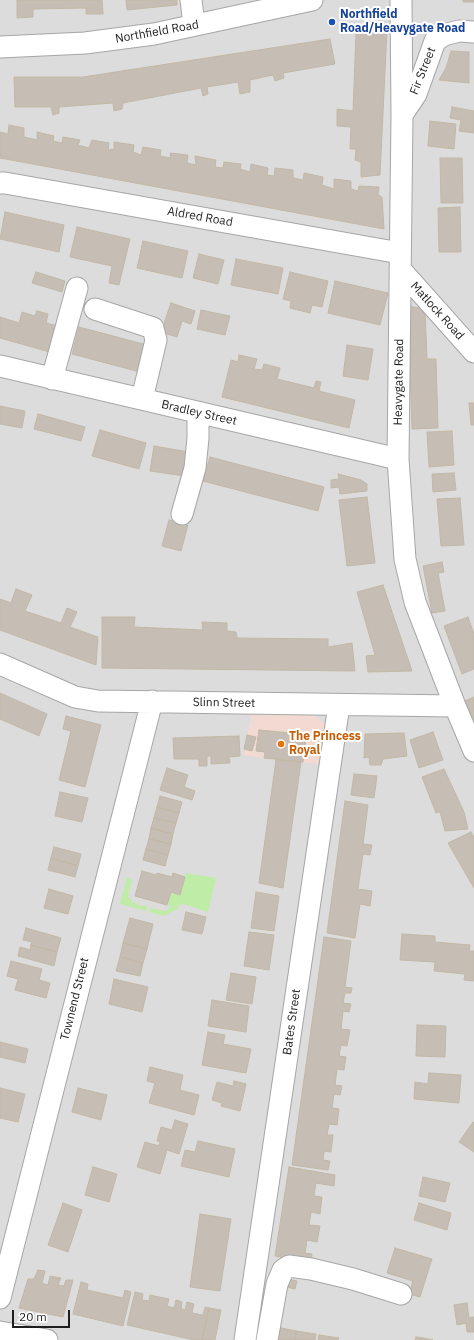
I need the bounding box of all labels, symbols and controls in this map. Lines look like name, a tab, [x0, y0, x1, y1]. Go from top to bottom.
place label: Northfield Road/Heavygate Road	[340, 8, 465, 36]
marker: Northfield Road/Heavygate Road	[327, 17, 337, 27]
street label: Northfield Road	[114, 18, 200, 46]
street label: Fir Street	[407, 45, 439, 97]
street label: Aldred Road	[166, 204, 234, 230]
street label: Matlock Road	[407, 279, 467, 343]
street label: Heavygate Road	[391, 338, 407, 426]
street label: Bradley Street	[160, 397, 238, 429]
street label: Slinn Street	[193, 695, 255, 711]
place label: The Princess Royal	[289, 730, 361, 758]
marker: The Princess Royal	[276, 739, 286, 749]
street label: Townend Street	[58, 956, 92, 1042]
street label: Bates Street	[280, 988, 304, 1056]
scale bar	[14, 1302, 72, 1328]
text: 20 m	[19, 1309, 47, 1324]

